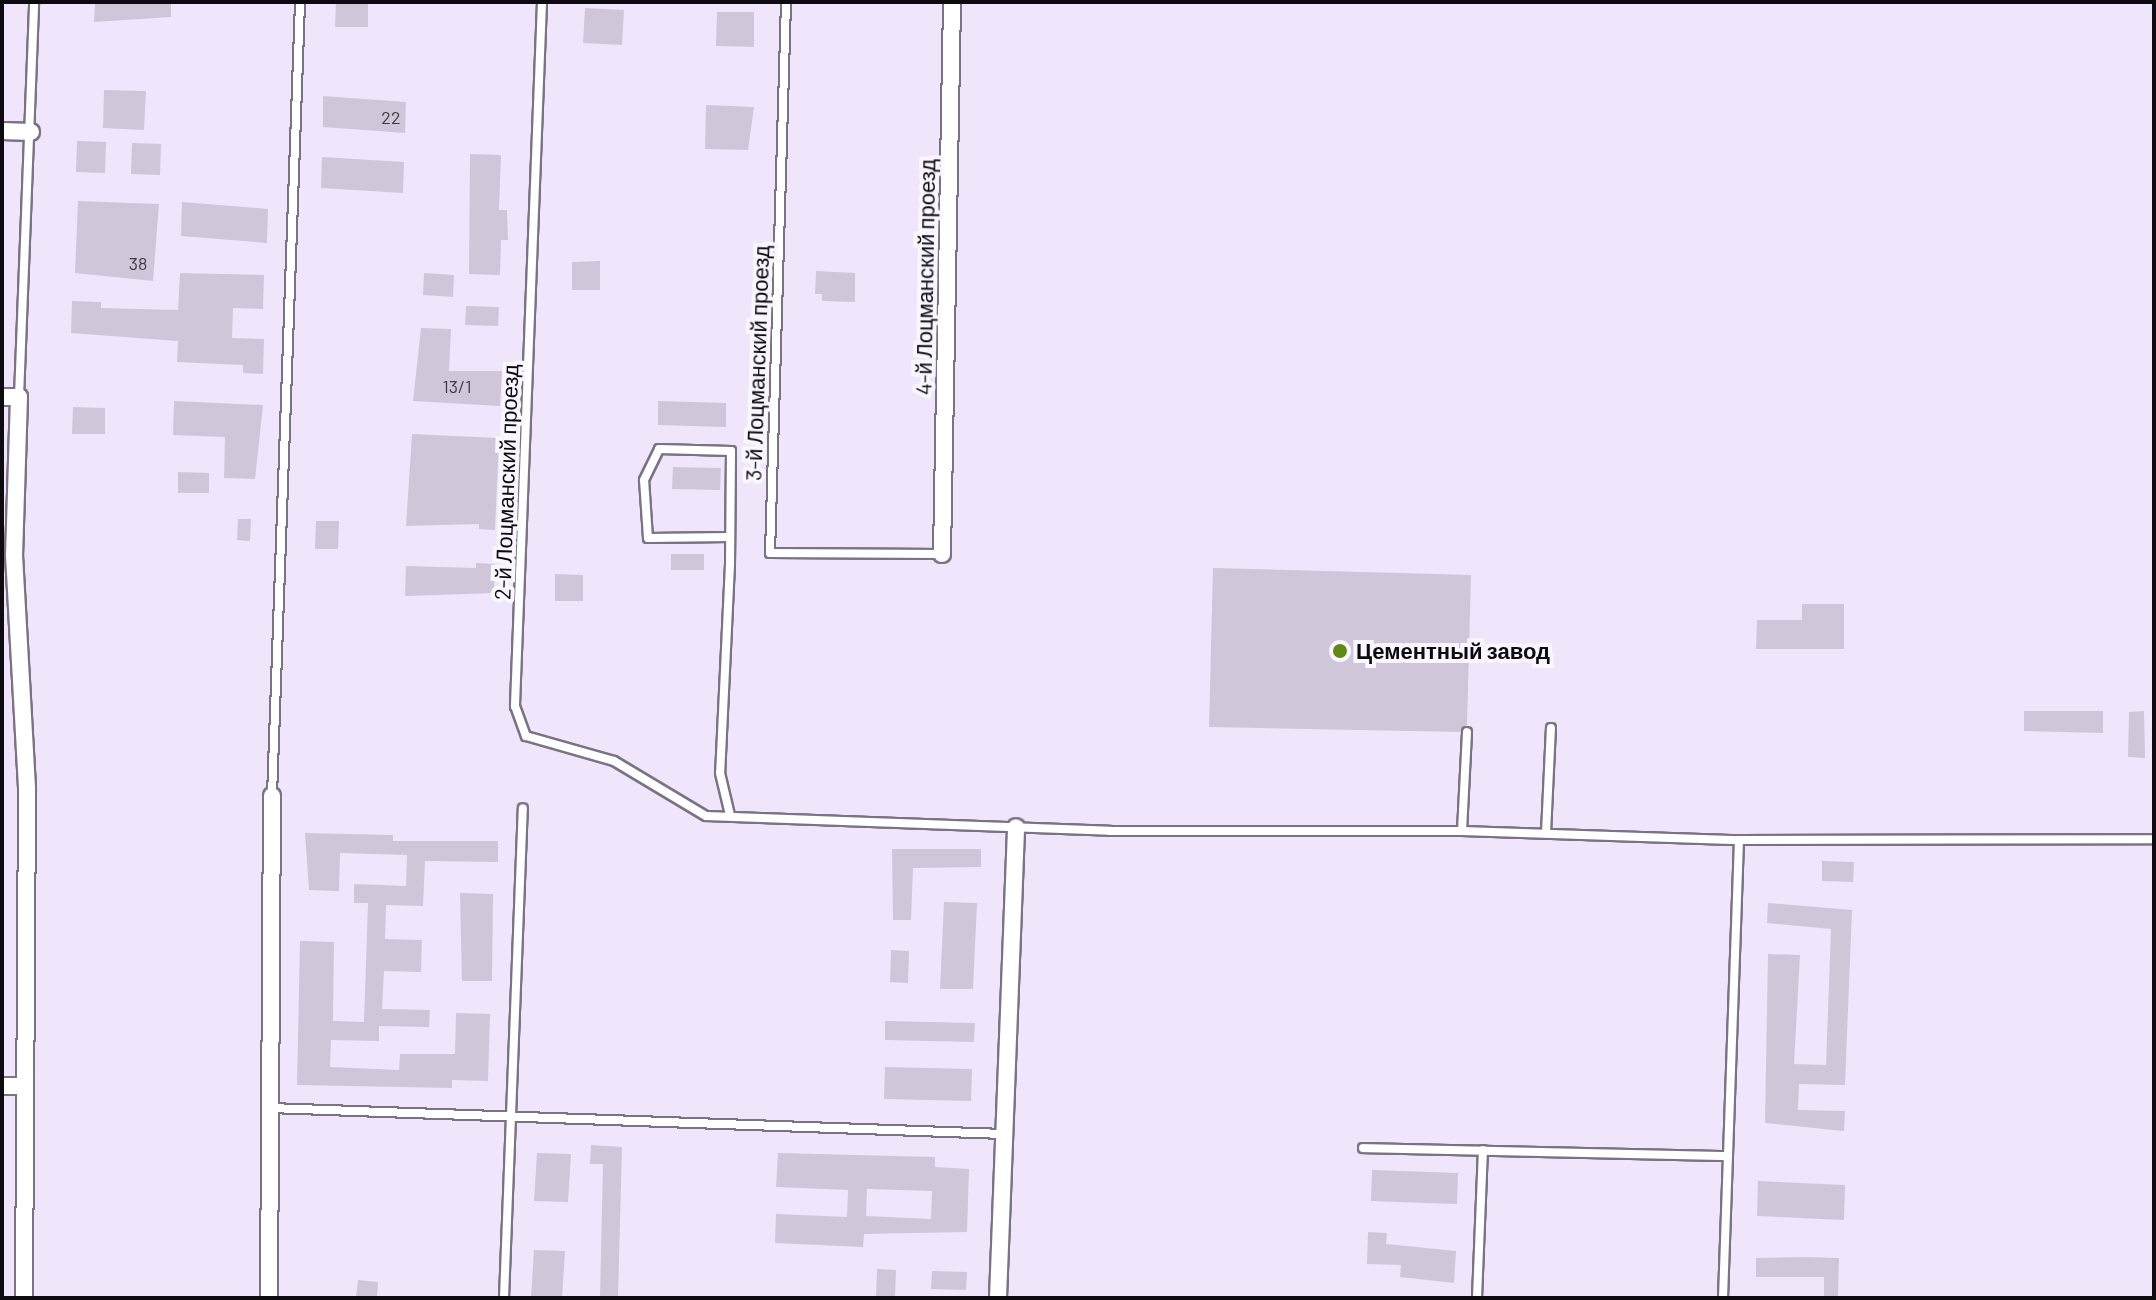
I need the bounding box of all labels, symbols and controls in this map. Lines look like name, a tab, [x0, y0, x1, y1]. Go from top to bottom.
house number: 22	[381, 106, 401, 128]
street label: 4-й Лоцманский проезд	[910, 159, 940, 395]
street label: 3-й Лоцманский проезд	[740, 245, 774, 481]
house number: 38	[129, 252, 147, 274]
street label: 2-й Лоцманский проезд	[489, 364, 523, 600]
house number: 13/1	[442, 375, 472, 397]
place label: Цементный завод	[1356, 638, 1550, 664]
marker: Цементный завод	[1331, 642, 1349, 660]

